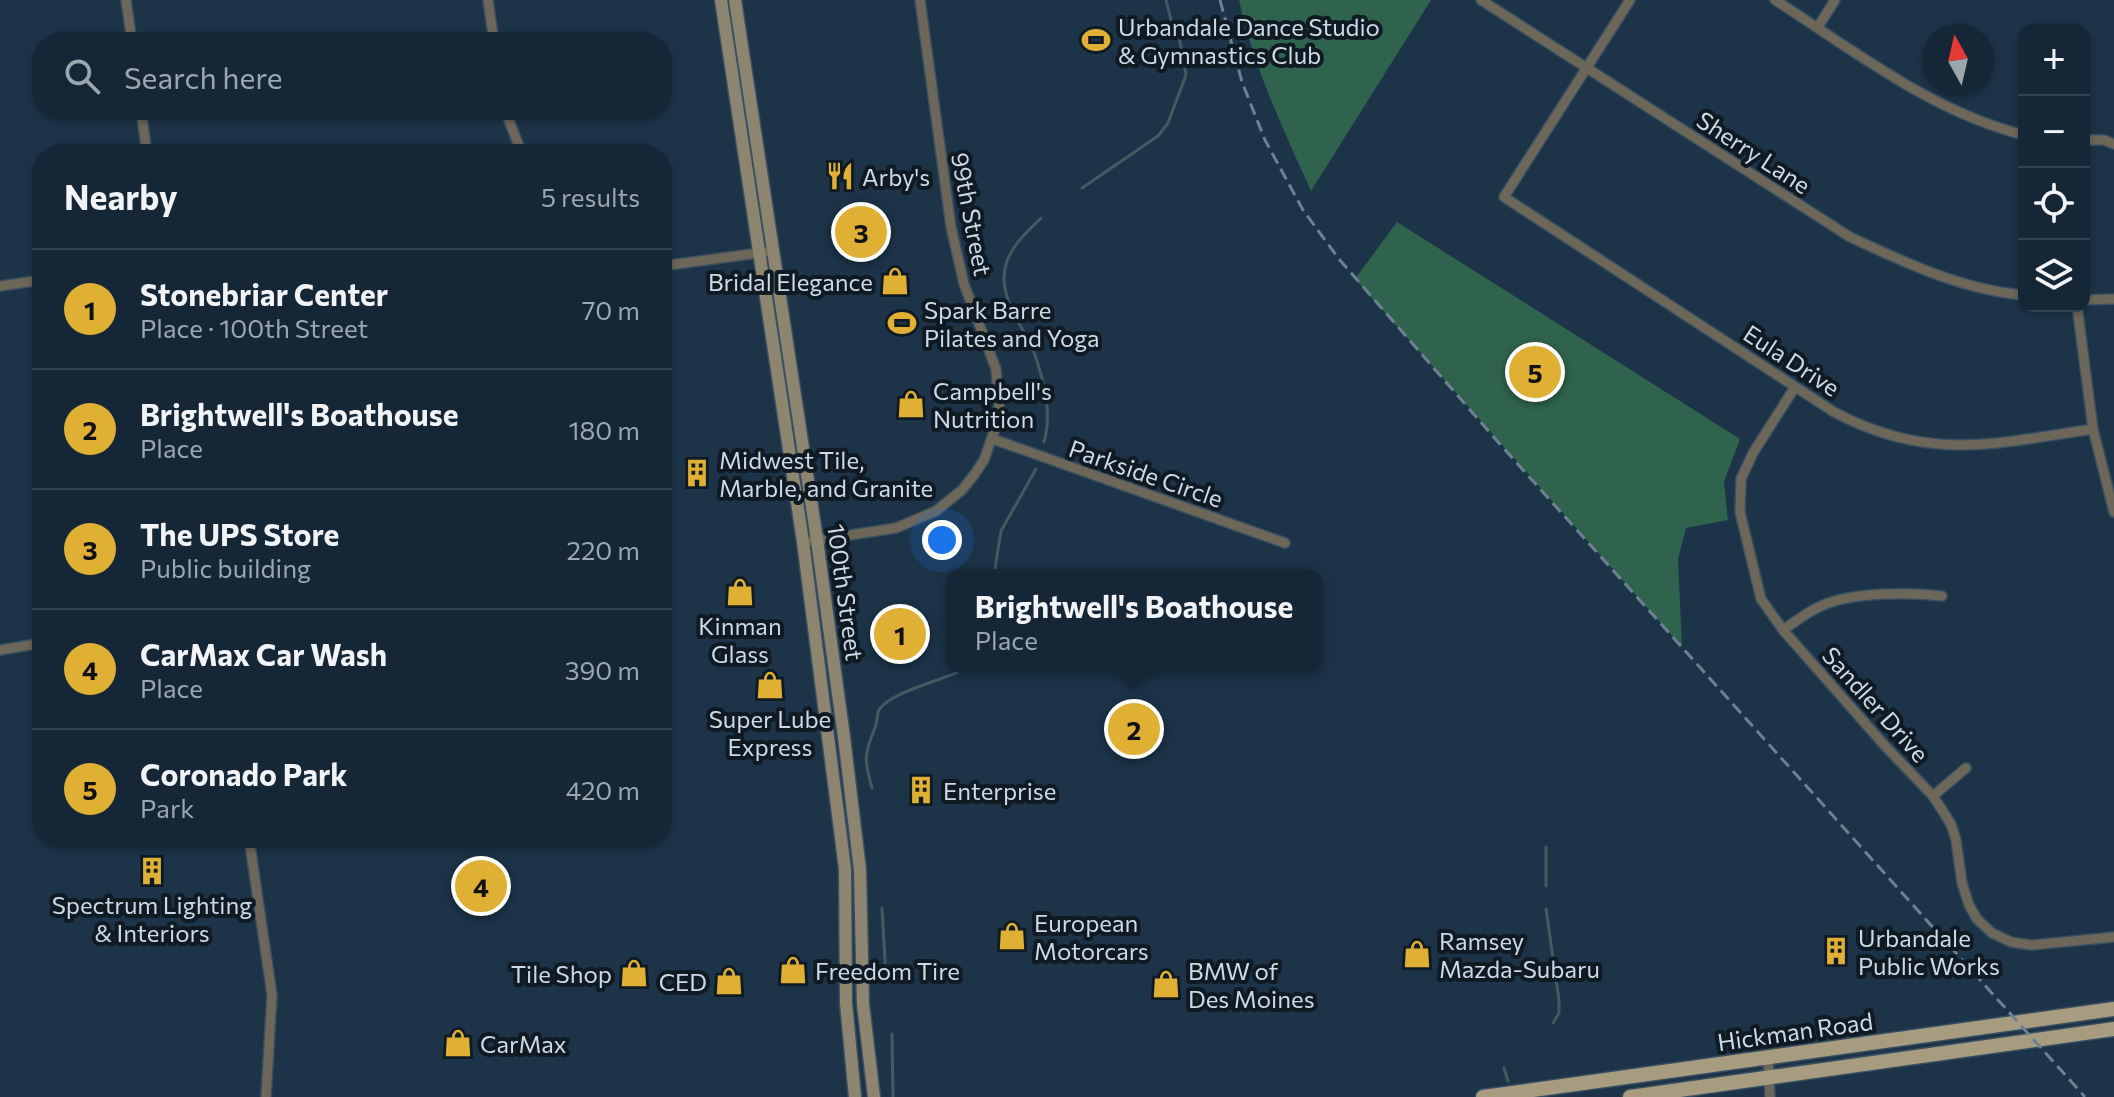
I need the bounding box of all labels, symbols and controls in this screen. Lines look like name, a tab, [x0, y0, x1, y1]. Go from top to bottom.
place label: Urbandale Dance Studio & Gymnastics Club	[1118, 12, 1380, 69]
north arrow	[1922, 24, 1994, 96]
map controls	[2018, 24, 2090, 312]
button: +	[2018, 24, 2090, 96]
sports icon: Urbandale Dance Studio & Gymnastics Club	[1081, 25, 1111, 55]
search box	[32, 32, 672, 120]
icon: search	[60, 54, 104, 98]
text: Search here	[124, 58, 283, 95]
button: −	[2018, 96, 2090, 168]
street label: Sherry Lane	[1692, 105, 1816, 199]
street label: 99th Street	[946, 150, 998, 278]
restaurant icon: Arby's	[825, 161, 855, 191]
place label: Arby's	[862, 162, 930, 191]
button: locate	[2018, 168, 2090, 240]
text: Nearby	[64, 175, 178, 217]
text: 5 results	[541, 181, 640, 212]
pin: 3	[835, 202, 887, 262]
button: layers	[2018, 240, 2090, 312]
shop icon: Bridal Elegance	[880, 266, 910, 296]
place label: Bridal Elegance	[708, 267, 873, 296]
text: Stonebriar Center	[140, 275, 388, 312]
text: 1	[84, 294, 96, 325]
text: 70 m	[582, 294, 640, 325]
place label: Spark Barre Pilates and Yoga	[924, 295, 1100, 352]
sports icon: Spark Barre Pilates and Yoga	[887, 308, 917, 338]
text: Place · 100th Street	[140, 312, 368, 343]
street label: Eula Drive	[1738, 318, 1846, 402]
pin: 5	[1509, 342, 1561, 402]
place label: Campbell's Nutrition	[933, 376, 1052, 433]
shop icon: Campbell's Nutrition	[896, 389, 926, 419]
text: Brightwell's Boathouse	[140, 395, 458, 432]
text: 2	[83, 414, 97, 445]
text: 180 m	[568, 414, 640, 445]
text: Place	[140, 432, 203, 463]
street label: Parkside Circle	[1065, 433, 1227, 513]
place label: Midwest Tile, Marble, and Granite	[719, 445, 933, 502]
building icon: Midwest Tile, Marble, and Granite	[682, 458, 712, 488]
text: The UPS Store	[140, 515, 339, 552]
your location	[922, 520, 962, 560]
street label: 100th Street	[822, 522, 870, 662]
text: 3	[82, 534, 98, 565]
text: 220 m	[567, 534, 640, 565]
text: Public building	[140, 552, 311, 583]
popup	[946, 569, 1322, 673]
shop icon: Kinman Glass	[725, 577, 755, 607]
text: Brightwell's Boathouse	[975, 587, 1293, 624]
pin: 1	[874, 604, 926, 664]
place label: Kinman Glass	[698, 611, 782, 668]
text: Place	[975, 624, 1038, 655]
text: CarMax Car Wash	[140, 635, 387, 672]
street label: Sandler Drive	[1817, 640, 1935, 768]
text: 4	[82, 654, 98, 685]
text: 390 m	[565, 654, 640, 685]
shop icon: Super Lube Express	[755, 670, 785, 700]
text: Place	[140, 672, 203, 703]
pin: 2	[1108, 699, 1160, 759]
place label: Super Lube Express	[709, 704, 831, 761]
text: Coronado Park	[140, 755, 348, 792]
text: 5	[82, 774, 98, 805]
text: 420 m	[566, 774, 640, 805]
building icon: Enterprise	[906, 775, 936, 805]
place label: Enterprise	[943, 776, 1056, 805]
text: Park	[140, 792, 194, 823]
building icon: Spectrum Lighting & Interiors	[137, 856, 167, 886]
pin: 4	[455, 856, 507, 916]
place label: Spectrum Lighting & Interiors	[52, 890, 252, 947]
place label: European Motorcars	[1034, 908, 1149, 965]
shop icon: European Motorcars	[997, 921, 1027, 951]
place label: Urbandale Public Works	[1858, 923, 2000, 980]
place label: Ramsey Mazda-Subaru	[1439, 926, 1600, 983]
building icon: Urbandale Public Works	[1821, 936, 1851, 966]
shop icon: Ramsey Mazda-Subaru	[1402, 939, 1432, 969]
shop icon: Freedom Tire	[778, 955, 808, 985]
place label: Freedom Tire	[815, 956, 960, 985]
place label: BMW of Des Moines	[1188, 956, 1315, 1013]
shop icon: Tile Shop	[619, 958, 649, 988]
place label: Tile Shop	[511, 959, 612, 988]
shop icon: CED	[714, 966, 744, 996]
place label: CED	[659, 967, 707, 996]
shop icon: BMW of Des Moines	[1151, 969, 1181, 999]
street label: Hickman Road	[1715, 1006, 1875, 1056]
shop icon: CarMax	[443, 1028, 473, 1058]
place label: CarMax	[480, 1029, 567, 1058]

